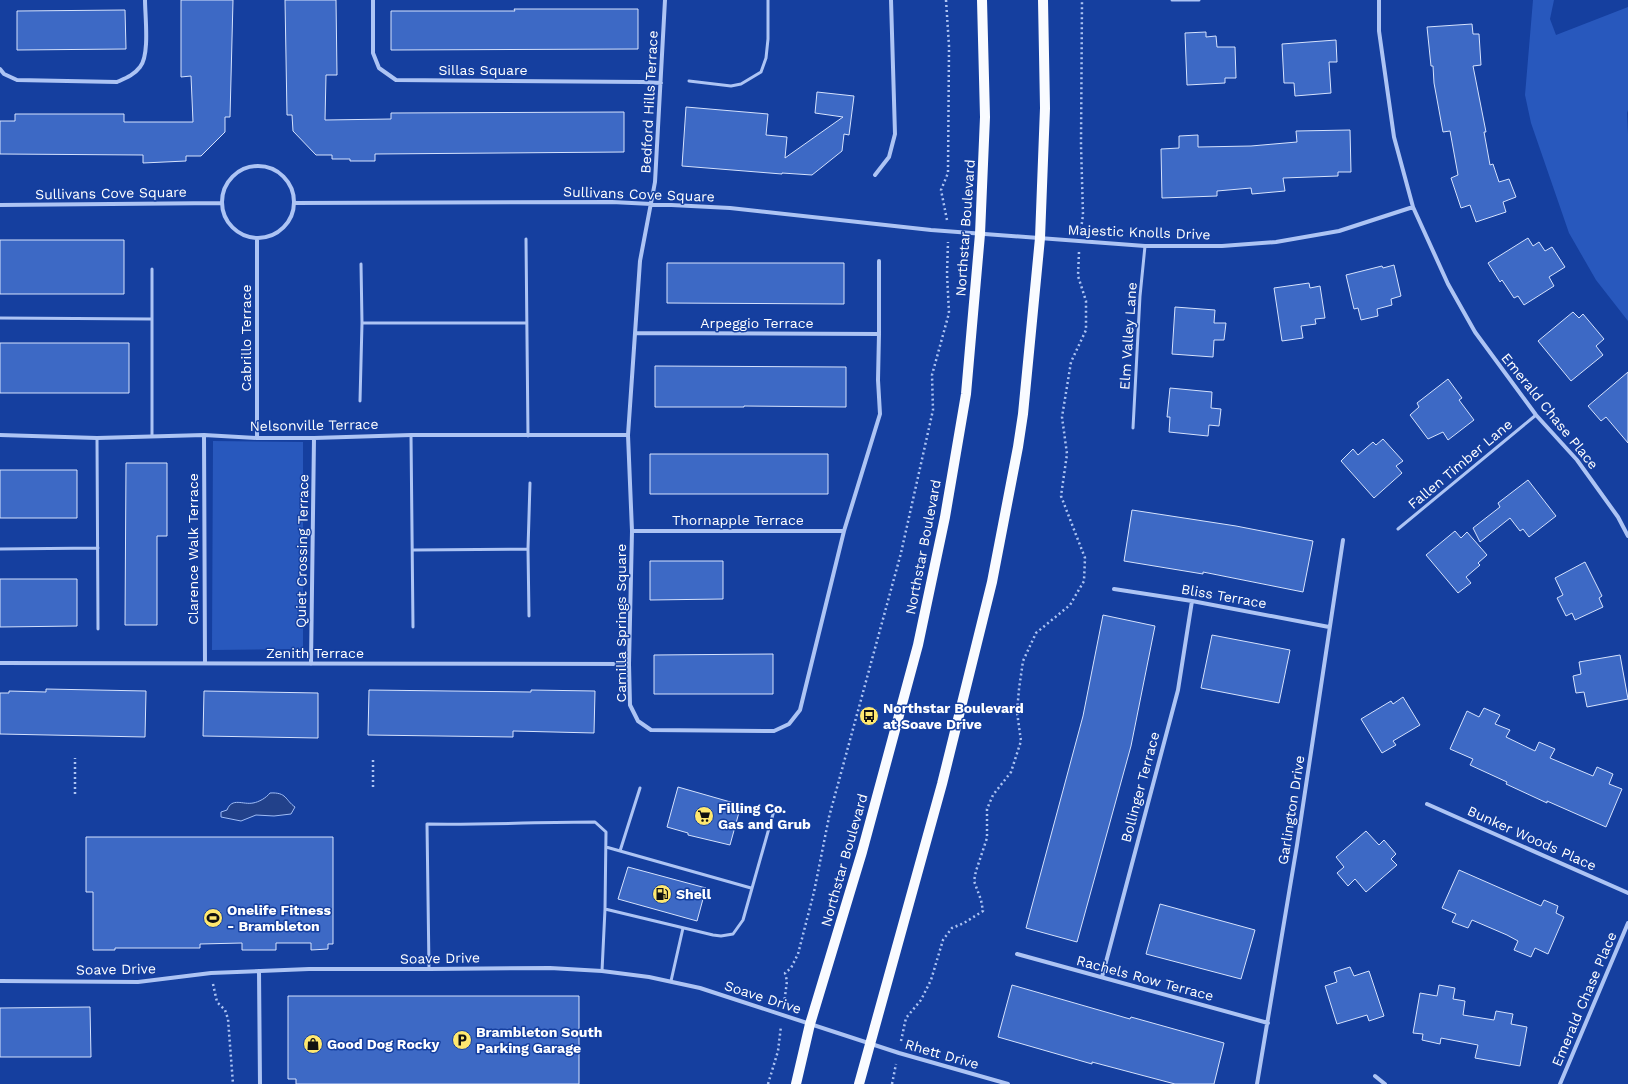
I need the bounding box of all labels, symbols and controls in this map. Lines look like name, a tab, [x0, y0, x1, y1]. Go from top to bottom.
street label: Bedford Hills Terrace	[637, 30, 661, 174]
street label: Sillas Square	[438, 62, 528, 78]
street label: Northstar Boulevard	[952, 159, 978, 297]
street label: Sullivans Cove Square	[563, 183, 715, 205]
street label: Sullivans Cove Square	[35, 184, 187, 202]
street label: Majestic Knolls Drive	[1067, 222, 1211, 242]
street label: Elm Valley Lane	[1116, 282, 1140, 390]
street label: Cabrillo Terrace	[238, 284, 254, 392]
street label: Arpeggio Terrace	[700, 315, 814, 331]
street label: Emerald Chase Place	[1498, 350, 1602, 472]
street label: Nelsonville Terrace	[249, 416, 379, 434]
street label: Fallen Timber Lane	[1405, 416, 1515, 512]
street label: Clarence Walk Terrace	[185, 473, 201, 625]
street label: Quiet Crossing Terrace	[293, 474, 311, 628]
street label: Northstar Boulevard	[902, 478, 944, 616]
street label: Thornapple Terrace	[672, 512, 804, 528]
street label: Camilla Springs Square	[613, 544, 629, 702]
street label: Bliss Terrace	[1180, 581, 1268, 611]
street label: Zenith Terrace	[266, 645, 364, 661]
place label: Northstar Boulevard at Soave Drive	[883, 700, 1024, 732]
bus stop icon: Northstar Boulevard at Soave Drive	[858, 705, 880, 727]
street label: Bollinger Terrace	[1118, 730, 1162, 844]
street label: Garlington Drive	[1274, 754, 1308, 866]
street label: Northstar Boulevard	[817, 792, 871, 928]
place label: Filling Co. Gas and Grub	[718, 800, 811, 832]
street label: Bunker Woods Place	[1465, 802, 1599, 874]
supermarket icon: Filling Co. Gas and Grub	[693, 805, 715, 827]
fuel station icon: Shell	[651, 883, 673, 905]
place label: Shell	[676, 886, 711, 902]
place label: Onelife Fitness - Brambleton	[227, 902, 332, 934]
sports icon: Onelife Fitness - Brambleton	[202, 907, 224, 929]
street label: Emerald Chase Place	[1548, 929, 1620, 1069]
street label: Soave Drive	[400, 949, 480, 967]
street label: Rachels Row Terrace	[1075, 952, 1215, 1004]
street label: Soave Drive	[76, 960, 156, 978]
street label: Soave Drive	[722, 977, 804, 1017]
place label: Brambleton South Parking Garage	[476, 1024, 602, 1056]
parking icon: Brambleton South Parking Garage	[451, 1029, 473, 1051]
shop icon: Good Dog Rocky	[302, 1033, 324, 1055]
place label: Good Dog Rocky	[327, 1036, 439, 1052]
street label: Rhett Drive	[903, 1036, 981, 1072]

